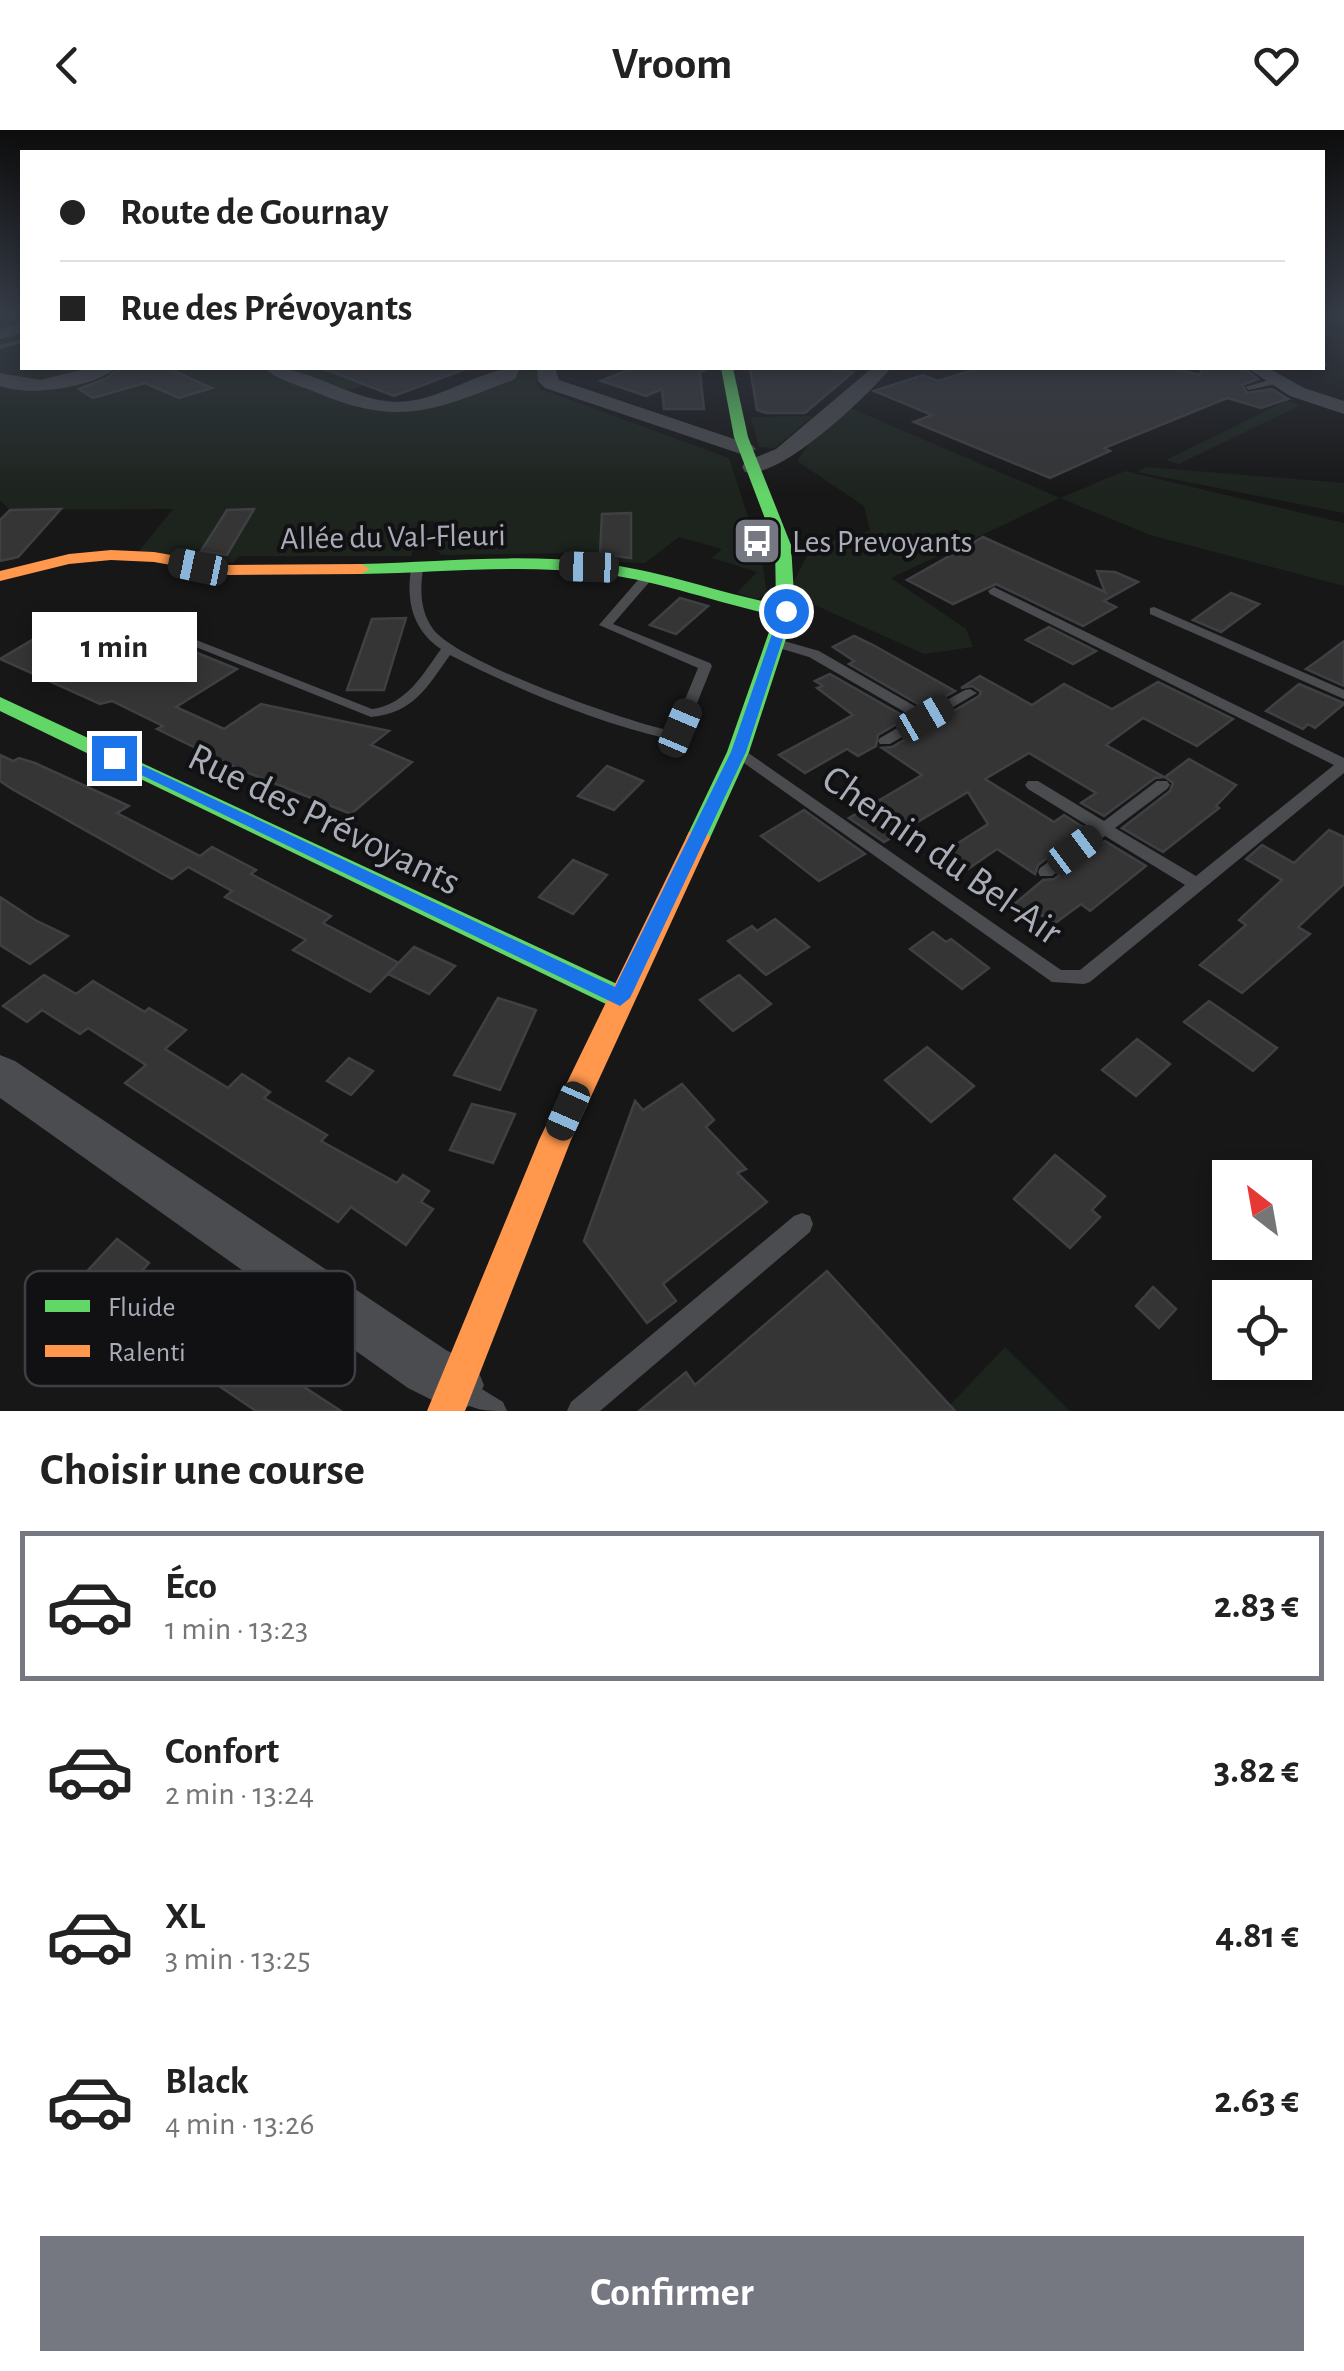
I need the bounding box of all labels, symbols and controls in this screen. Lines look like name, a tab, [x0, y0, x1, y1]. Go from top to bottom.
icon: back	[40, 38, 95, 93]
icon: heart	[1249, 38, 1304, 93]
text: Vroom	[612, 42, 732, 87]
text: Route de Gournay	[120, 194, 389, 232]
text: Rue des Prévoyants	[120, 290, 412, 328]
bus stop icon: Les Prevoyants	[731, 515, 783, 567]
street label: Allée du Val-Fleuri	[280, 519, 506, 555]
place label: Les Prevoyants	[792, 526, 973, 558]
car	[166, 546, 230, 588]
car	[558, 551, 620, 583]
route start	[764, 589, 809, 634]
callout: 1 min	[32, 613, 196, 683]
text: 1 min	[81, 631, 148, 663]
car	[892, 690, 958, 746]
car	[654, 695, 706, 761]
route end	[92, 736, 137, 781]
street label: Rue des Prévoyants	[182, 737, 466, 903]
street label: Chemin du Bel-Air	[815, 758, 1069, 953]
car	[1042, 820, 1108, 880]
car	[542, 1077, 594, 1145]
north arrow	[1212, 1160, 1312, 1260]
map controls	[1212, 1160, 1312, 1380]
legend	[25, 1271, 355, 1386]
button: locate	[1212, 1280, 1312, 1380]
text: Fluide	[108, 1294, 176, 1322]
text: Ralenti	[108, 1339, 186, 1367]
text: Choisir une course	[40, 1448, 365, 1493]
icon: car	[45, 1561, 135, 1651]
text: Éco	[165, 1568, 217, 1606]
text: 2.83 €	[1214, 1587, 1299, 1625]
text: 1 min · 13:23	[165, 1613, 308, 1645]
icon: car	[45, 1726, 135, 1816]
text: Confort	[165, 1733, 279, 1771]
text: 3.82 €	[1214, 1752, 1299, 1790]
text: 2 min · 13:24	[165, 1778, 314, 1810]
icon: car	[45, 1891, 135, 1981]
text: XL	[165, 1898, 205, 1936]
text: 4.81 €	[1215, 1917, 1299, 1955]
text: 3 min · 13:25	[165, 1943, 311, 1975]
icon: car	[45, 2056, 135, 2146]
text: Black	[165, 2063, 249, 2101]
text: 2.63 €	[1214, 2082, 1299, 2120]
text: 4 min · 13:26	[165, 2108, 315, 2140]
button: Confirmer	[40, 2236, 1304, 2351]

